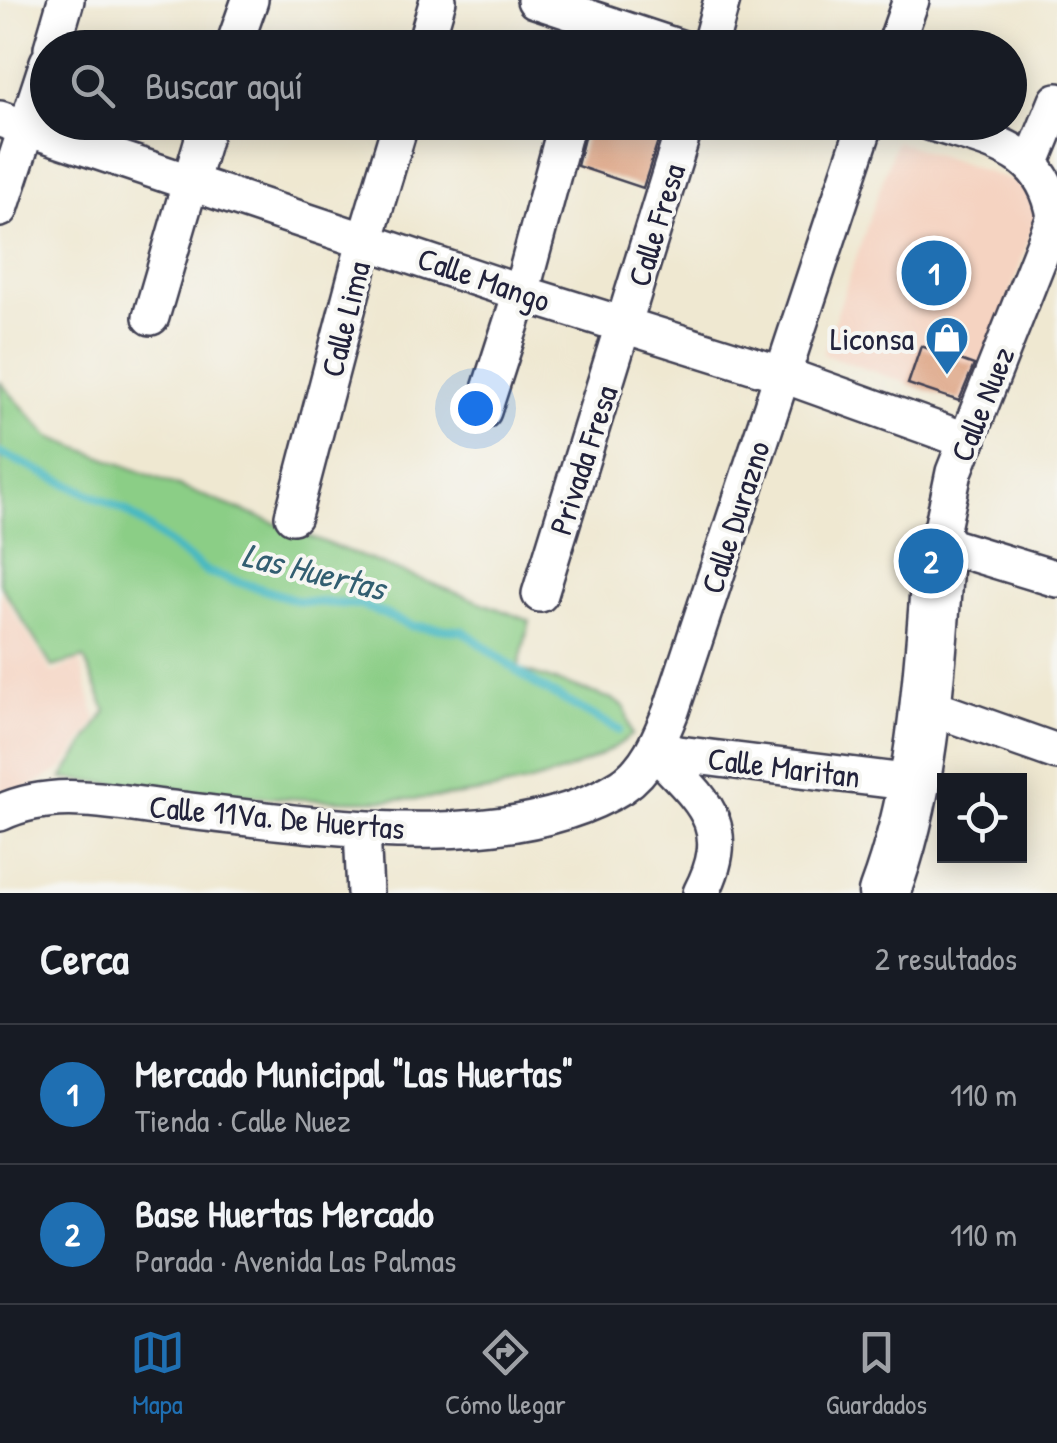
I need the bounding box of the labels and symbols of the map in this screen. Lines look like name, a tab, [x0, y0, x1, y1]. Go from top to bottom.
street label: Calle Fresa	[617, 159, 695, 291]
street label: Calle Mango	[412, 236, 556, 322]
pin: 1	[902, 236, 966, 310]
street label: Calle Lima	[310, 257, 380, 381]
shop icon: Liconsa	[924, 315, 970, 376]
place label: Liconsa	[830, 317, 914, 360]
street label: Calle Nuez	[940, 340, 1024, 468]
street label: Privada Fresa	[539, 380, 627, 540]
your location	[450, 383, 501, 434]
street label: Calle Durazno	[690, 435, 780, 599]
pin: 2	[898, 524, 964, 598]
water label: Las Huertas	[238, 531, 394, 612]
street label: Calle Maritan	[705, 736, 863, 798]
street label: Calle 11Va. De Huertas	[148, 784, 406, 850]

